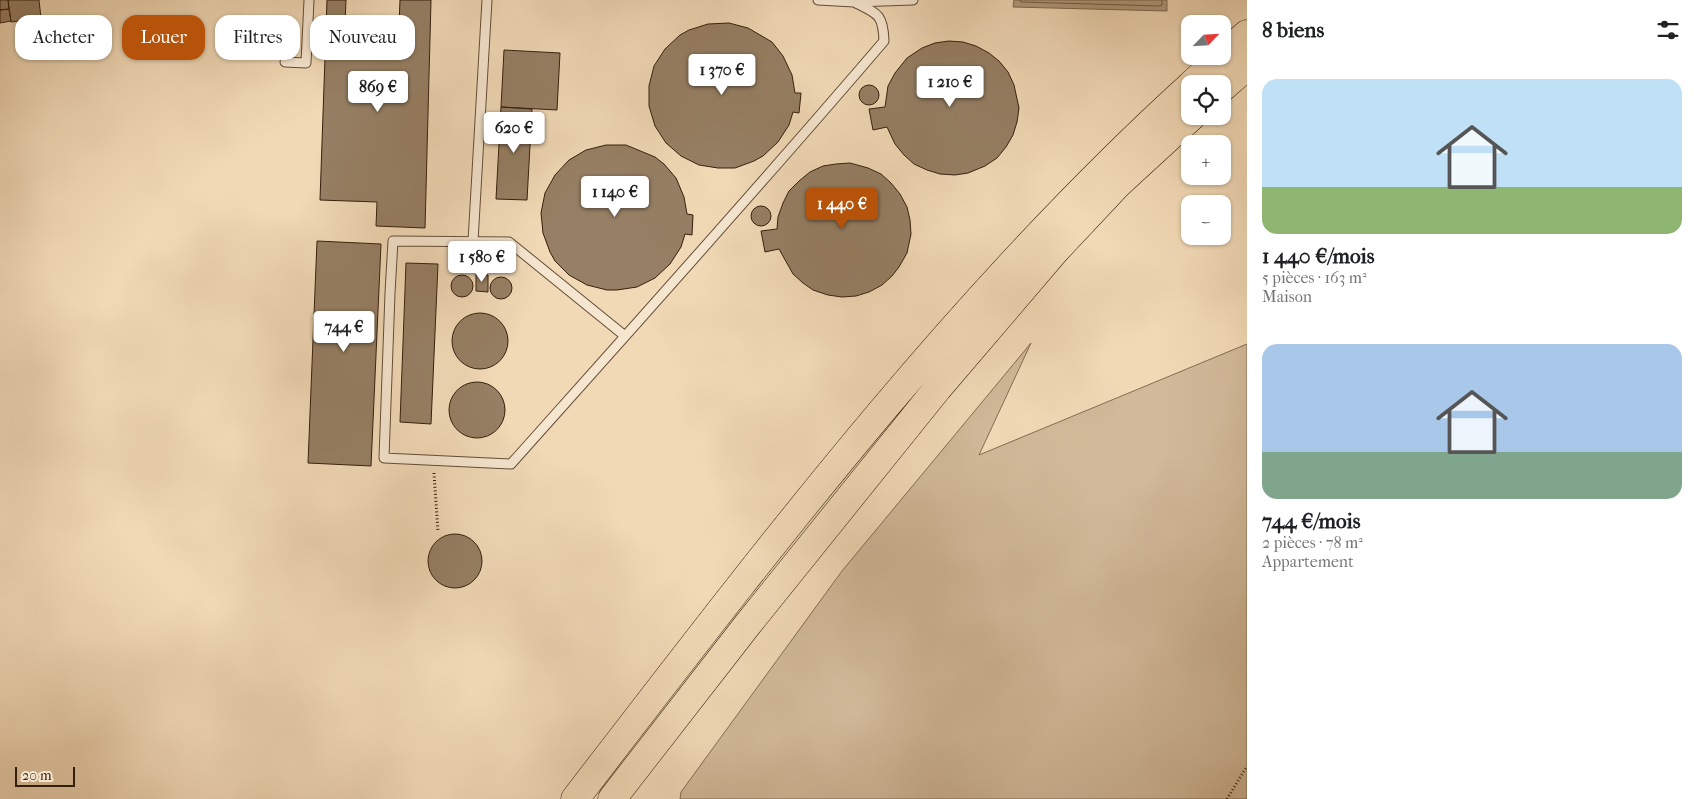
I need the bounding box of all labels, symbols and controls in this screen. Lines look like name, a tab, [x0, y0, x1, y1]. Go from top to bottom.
chip: Acheter	[15, 15, 112, 60]
chip: Louer	[122, 15, 205, 60]
chip: Filtres	[215, 15, 300, 60]
chip: Nouveau	[310, 15, 415, 60]
north arrow	[1181, 15, 1231, 65]
map controls	[1181, 15, 1231, 245]
icon: filters	[1654, 16, 1682, 44]
text: 8 biens	[1262, 18, 1324, 42]
pin: 1 370 €	[676, 54, 768, 96]
text: 1 370 €	[699, 60, 745, 79]
pin: 1 210 €	[904, 66, 996, 108]
pin: 869 €	[343, 70, 413, 113]
text: 1 210 €	[928, 72, 972, 91]
button: locate	[1181, 75, 1231, 125]
text: 869 €	[359, 77, 397, 96]
pin: 620 €	[479, 112, 549, 154]
icon: home	[1427, 112, 1517, 202]
text: 620 €	[495, 118, 533, 137]
button: +	[1181, 135, 1231, 185]
pin: 1 140 €	[569, 176, 661, 218]
text: 1 140 €	[592, 182, 638, 201]
pin: 1 440 €	[796, 188, 888, 230]
text: 1 440 €	[817, 194, 867, 213]
button: −	[1181, 195, 1231, 245]
pin: 1 580 €	[436, 240, 528, 283]
text: 1 440 €/mois	[1262, 244, 1374, 268]
text: 1 580 €	[459, 247, 505, 266]
text: 5 pièces · 163 m²	[1262, 268, 1367, 287]
text: Maison	[1262, 287, 1312, 306]
pin: 744 €	[309, 310, 379, 353]
text: 744 €	[324, 317, 364, 336]
icon: home	[1427, 377, 1517, 467]
text: 744 €/mois	[1262, 509, 1360, 533]
text: 2 pièces · 78 m²	[1262, 533, 1363, 552]
text: Appartement	[1262, 552, 1354, 571]
scale bar	[15, 764, 75, 787]
text: 20 m	[22, 767, 52, 784]

